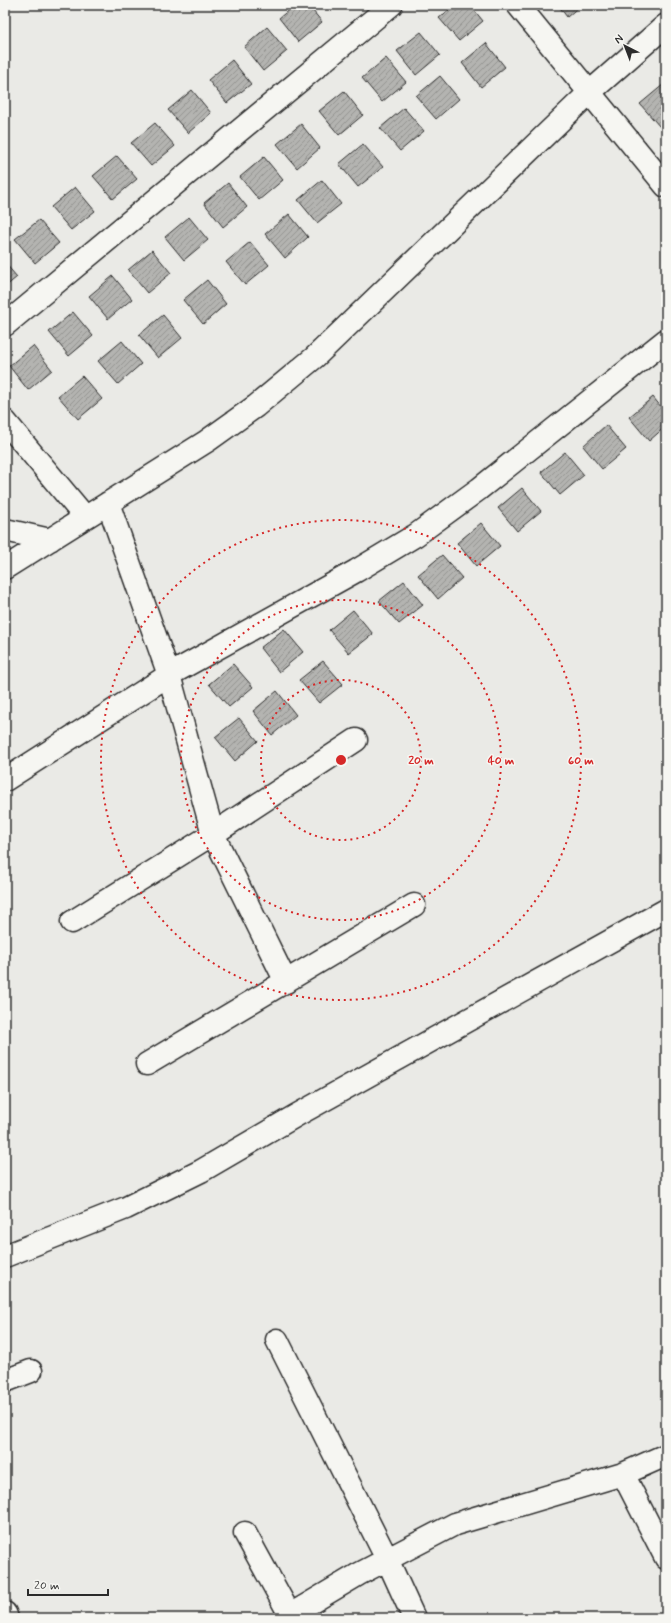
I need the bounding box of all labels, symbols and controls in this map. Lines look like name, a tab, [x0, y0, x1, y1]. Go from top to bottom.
north arrow	[605, 26, 645, 66]
text: N	[612, 32, 626, 47]
centre of rings	[334, 753, 348, 767]
text: 20 m	[408, 753, 434, 769]
text: 40 m	[488, 753, 515, 769]
text: 60 m	[568, 753, 594, 769]
scale bar	[28, 1571, 108, 1597]
text: 20 m	[34, 1578, 60, 1594]

